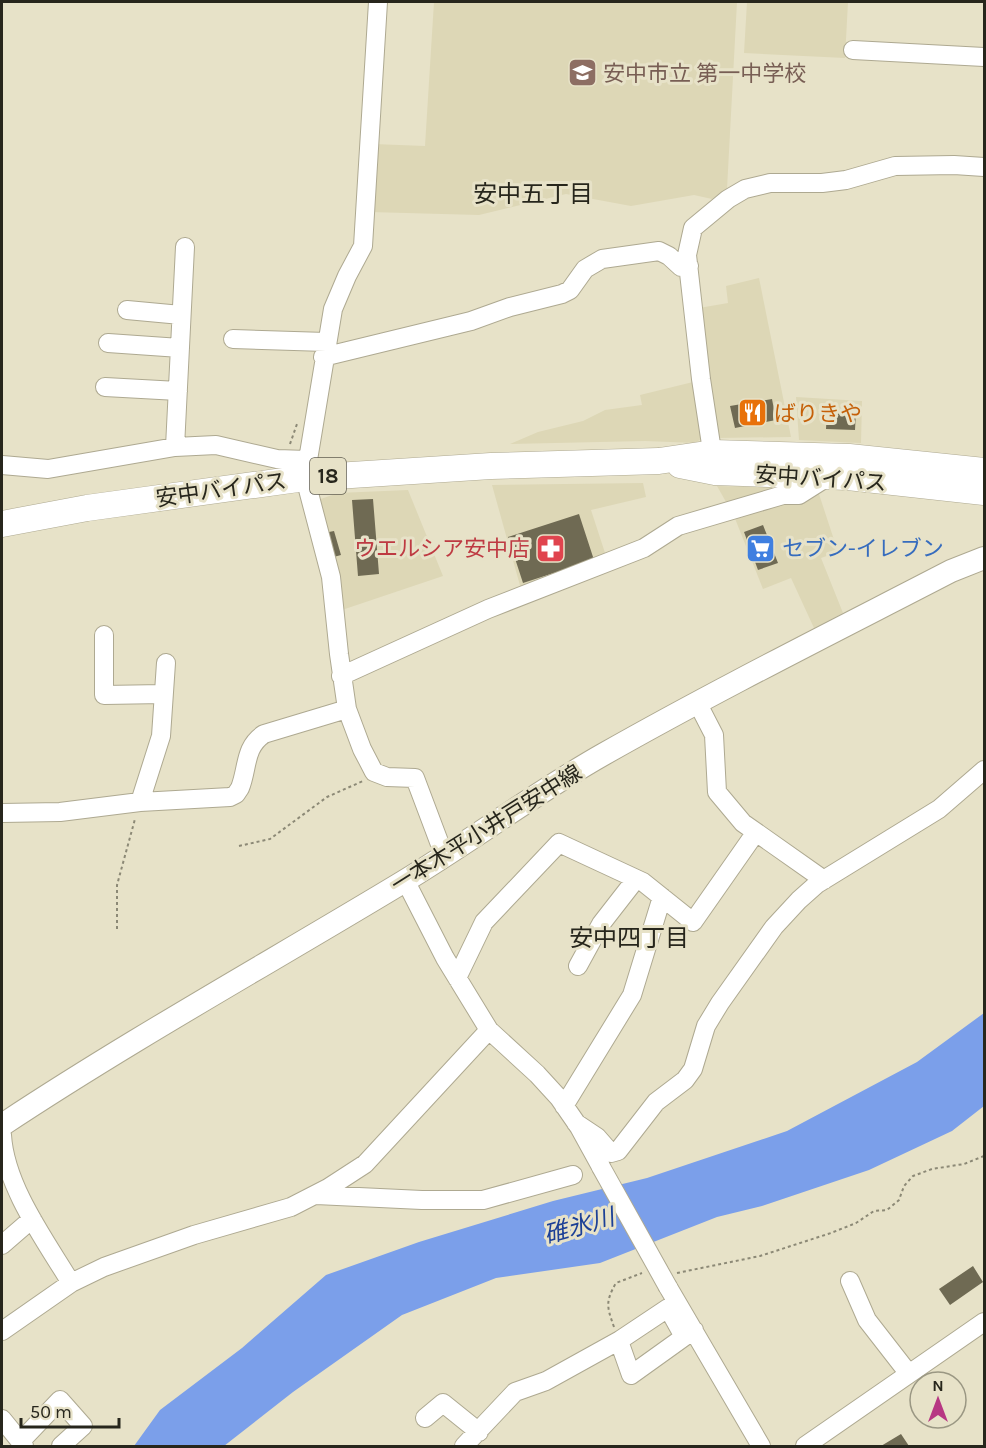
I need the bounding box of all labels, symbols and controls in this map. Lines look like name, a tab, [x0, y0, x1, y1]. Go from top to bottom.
school or university icon: 安中市立 第一中学校	[566, 57, 598, 89]
place label: 安中市立 第一中学校	[603, 61, 806, 87]
district label: 安中五丁目	[473, 180, 593, 208]
restaurant icon: ばりきや	[737, 397, 769, 429]
place label: ばりきや	[774, 401, 862, 427]
road number: 18	[310, 458, 346, 494]
street label: 安中バイパス	[754, 461, 887, 497]
street label: 安中バイパス	[154, 468, 288, 512]
pharmacy icon: ウエルシア安中店	[535, 532, 567, 564]
supermarket icon: セブン-イレブン	[745, 532, 777, 564]
place label: ウエルシア安中店	[354, 536, 530, 562]
place label: セブン-イレブン	[782, 536, 944, 562]
street label: 一本木平小井戸安中線	[386, 760, 587, 898]
district label: 安中四丁目	[569, 924, 689, 952]
water label: 碓氷川	[541, 1202, 620, 1249]
north arrow	[908, 1370, 968, 1430]
text: N	[932, 1376, 944, 1395]
scale bar	[21, 1391, 118, 1429]
text: 50 m	[30, 1401, 72, 1423]

